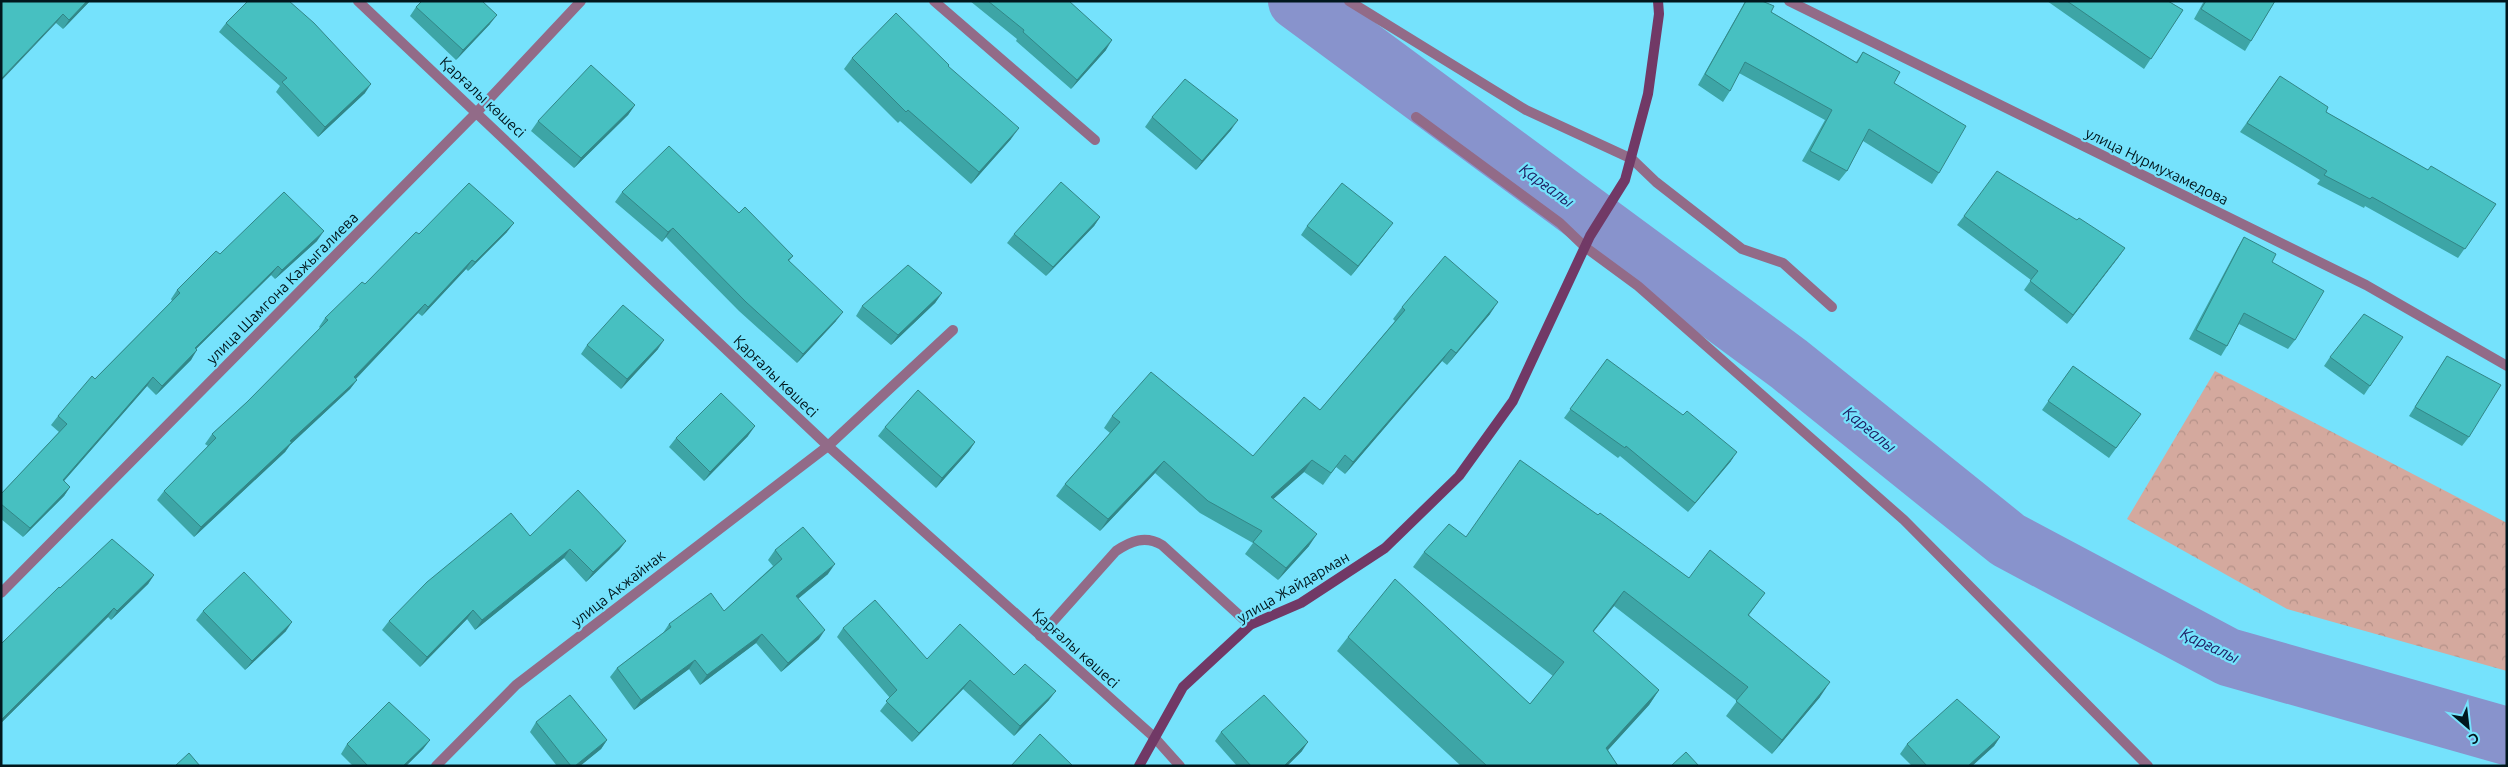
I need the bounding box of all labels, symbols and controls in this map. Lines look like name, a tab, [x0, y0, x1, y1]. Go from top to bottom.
street label: Қарғалы көшесі	[437, 53, 529, 141]
street label: улица Нурмухамедова	[2083, 124, 2231, 208]
water label: Қарғалы	[1516, 159, 1578, 211]
street label: улица Шамгона Кажыгалиева	[203, 209, 361, 367]
street label: Қарғалы көшесі	[730, 331, 822, 421]
water label: Қарғалы	[1840, 402, 1900, 456]
street label: улица Акжайнак	[568, 546, 668, 630]
street label: улица Жайдарман	[1234, 548, 1352, 626]
street label: Қарғалы көшесі	[1029, 605, 1123, 691]
water label: Қарғалы	[2178, 624, 2242, 666]
north arrow	[2443, 702, 2493, 752]
text: С	[2466, 729, 2482, 748]

